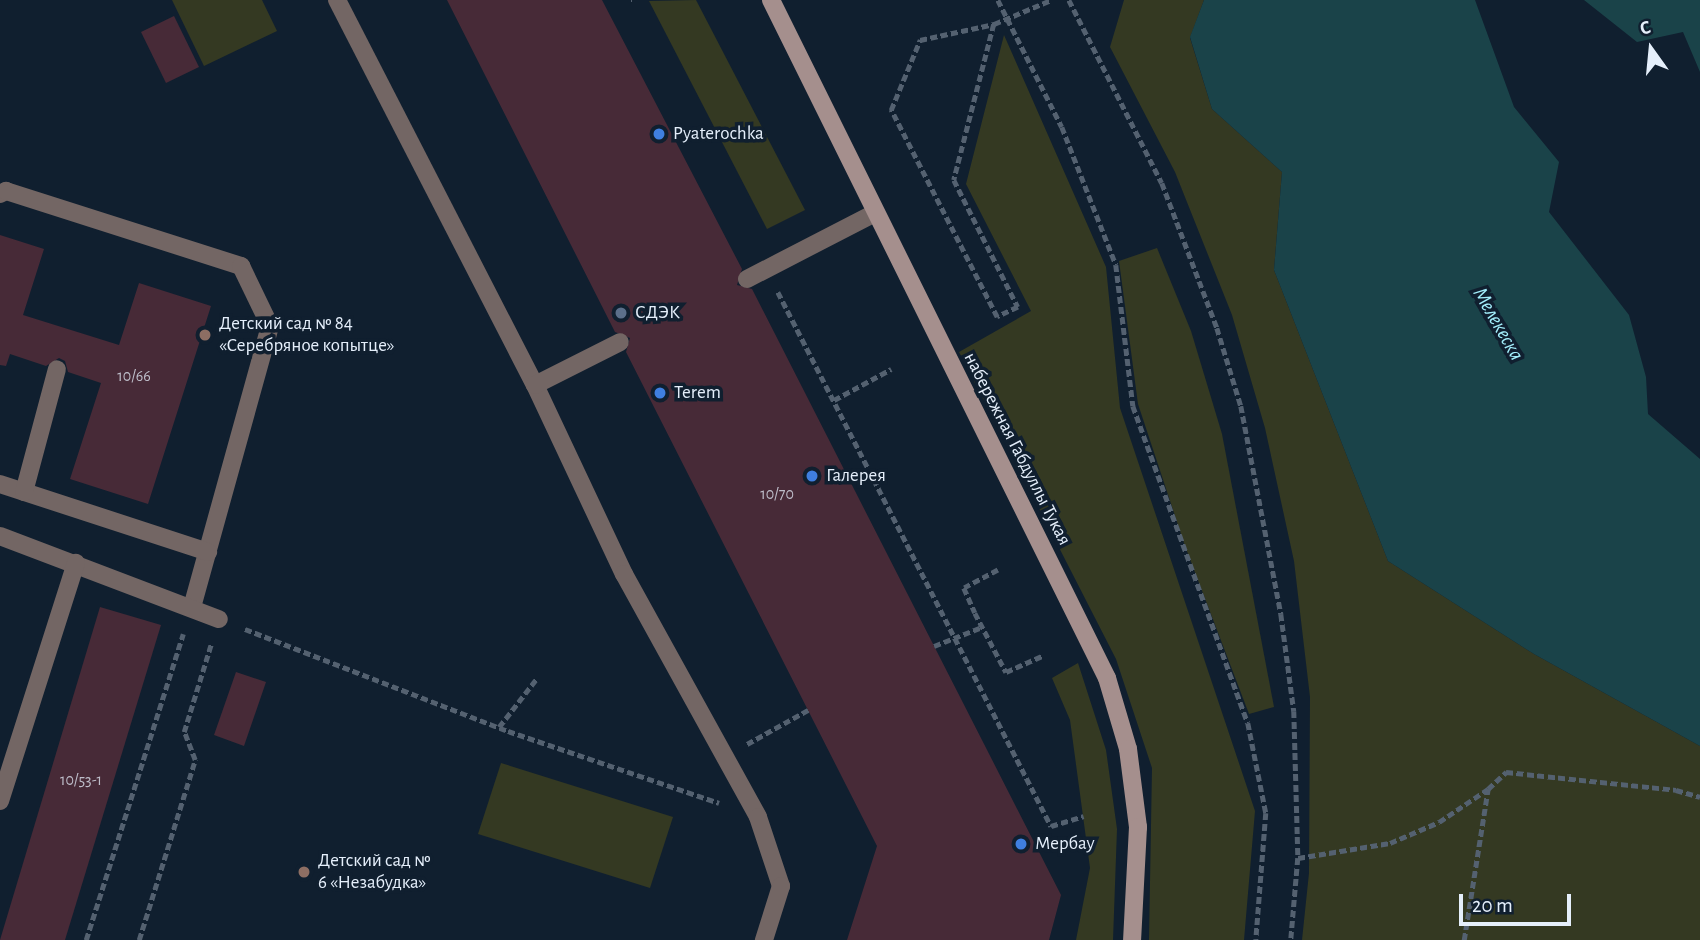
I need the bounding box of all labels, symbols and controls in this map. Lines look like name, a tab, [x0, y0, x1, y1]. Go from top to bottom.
north arrow	[1616, 14, 1686, 84]
text: С	[1638, 18, 1653, 39]
place label: Pyaterochka	[673, 123, 764, 145]
marker: Pyaterochka	[651, 126, 667, 142]
water label: Мелекеска	[1467, 283, 1529, 365]
place label: СДЭК	[635, 302, 680, 324]
marker: СДЭК	[613, 305, 629, 321]
place label: Детский сад № 84 «Серебряное копытце»	[219, 313, 394, 357]
marker: Детский сад № 84 «Серебряное копытце»	[197, 327, 213, 343]
street label: набережная Габдуллы Тукая	[958, 349, 1076, 549]
house number: 10/66	[117, 366, 151, 386]
place label: Terem	[674, 382, 721, 404]
marker: Terem	[652, 385, 668, 401]
place label: Галерея	[826, 465, 886, 487]
marker: Галерея	[804, 468, 820, 484]
house number: 10/70	[760, 484, 794, 504]
house number: 10/53-1	[60, 770, 102, 790]
place label: Мербау	[1035, 833, 1095, 855]
marker: Мербау	[1013, 836, 1029, 852]
place label: Детский сад № 6 «Незабудка»	[318, 850, 430, 894]
marker: Детский сад № 6 «Незабудка»	[296, 864, 312, 880]
scale bar	[1462, 880, 1574, 924]
text: 20 m	[1472, 895, 1513, 916]

